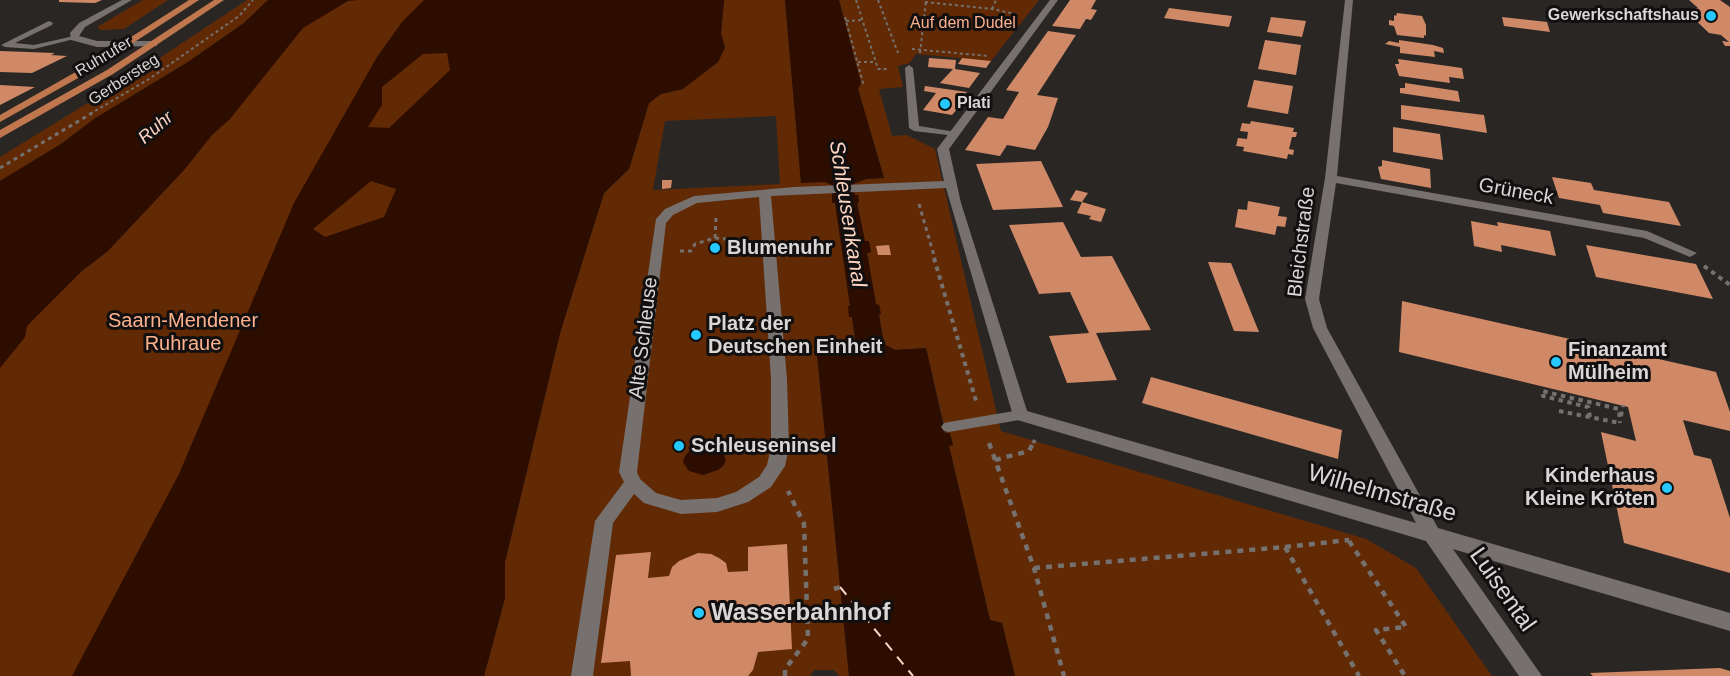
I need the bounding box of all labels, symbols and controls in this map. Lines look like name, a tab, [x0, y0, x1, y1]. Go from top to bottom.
place label: Gewerkschaftshaus	[1548, 6, 1699, 26]
marker: Gewerkschaftshaus	[1704, 9, 1718, 23]
park label: Auf dem Dudel	[910, 14, 1016, 34]
street label: Ruhrufer	[72, 33, 136, 81]
street label: Gerbersteg	[85, 50, 163, 110]
place label: Plati	[957, 94, 991, 114]
marker: Plati	[938, 97, 952, 111]
water label: Ruhr	[134, 107, 178, 149]
water label: Schleusenkanal	[823, 139, 871, 289]
street label: Grüneck	[1477, 174, 1555, 210]
street label: Bleichstraße	[1283, 185, 1321, 299]
place label: Blumenuhr	[727, 236, 833, 260]
marker: Blumenuhr	[708, 241, 722, 255]
street label: Alte Schleuse	[625, 276, 663, 400]
park label: Saarn-Mendener Ruhraue	[108, 309, 258, 356]
place label: Platz der Deutschen Einheit	[708, 312, 882, 359]
marker: Platz der Deutschen Einheit	[689, 328, 703, 342]
place label: Finanzamt Mülheim	[1568, 338, 1667, 385]
marker: Finanzamt Mülheim	[1549, 355, 1563, 369]
place label: Schleuseninsel	[691, 434, 837, 458]
marker: Schleuseninsel	[672, 439, 686, 453]
street label: Wilhelmstraße	[1304, 459, 1460, 529]
place label: Kinderhaus Kleine Kröten	[1525, 464, 1655, 511]
marker: Kinderhaus Kleine Kröten	[1660, 481, 1674, 495]
street label: Luisental	[1463, 542, 1541, 638]
place label: Wasserbahnhof	[711, 599, 890, 627]
marker: Wasserbahnhof	[692, 606, 706, 620]

